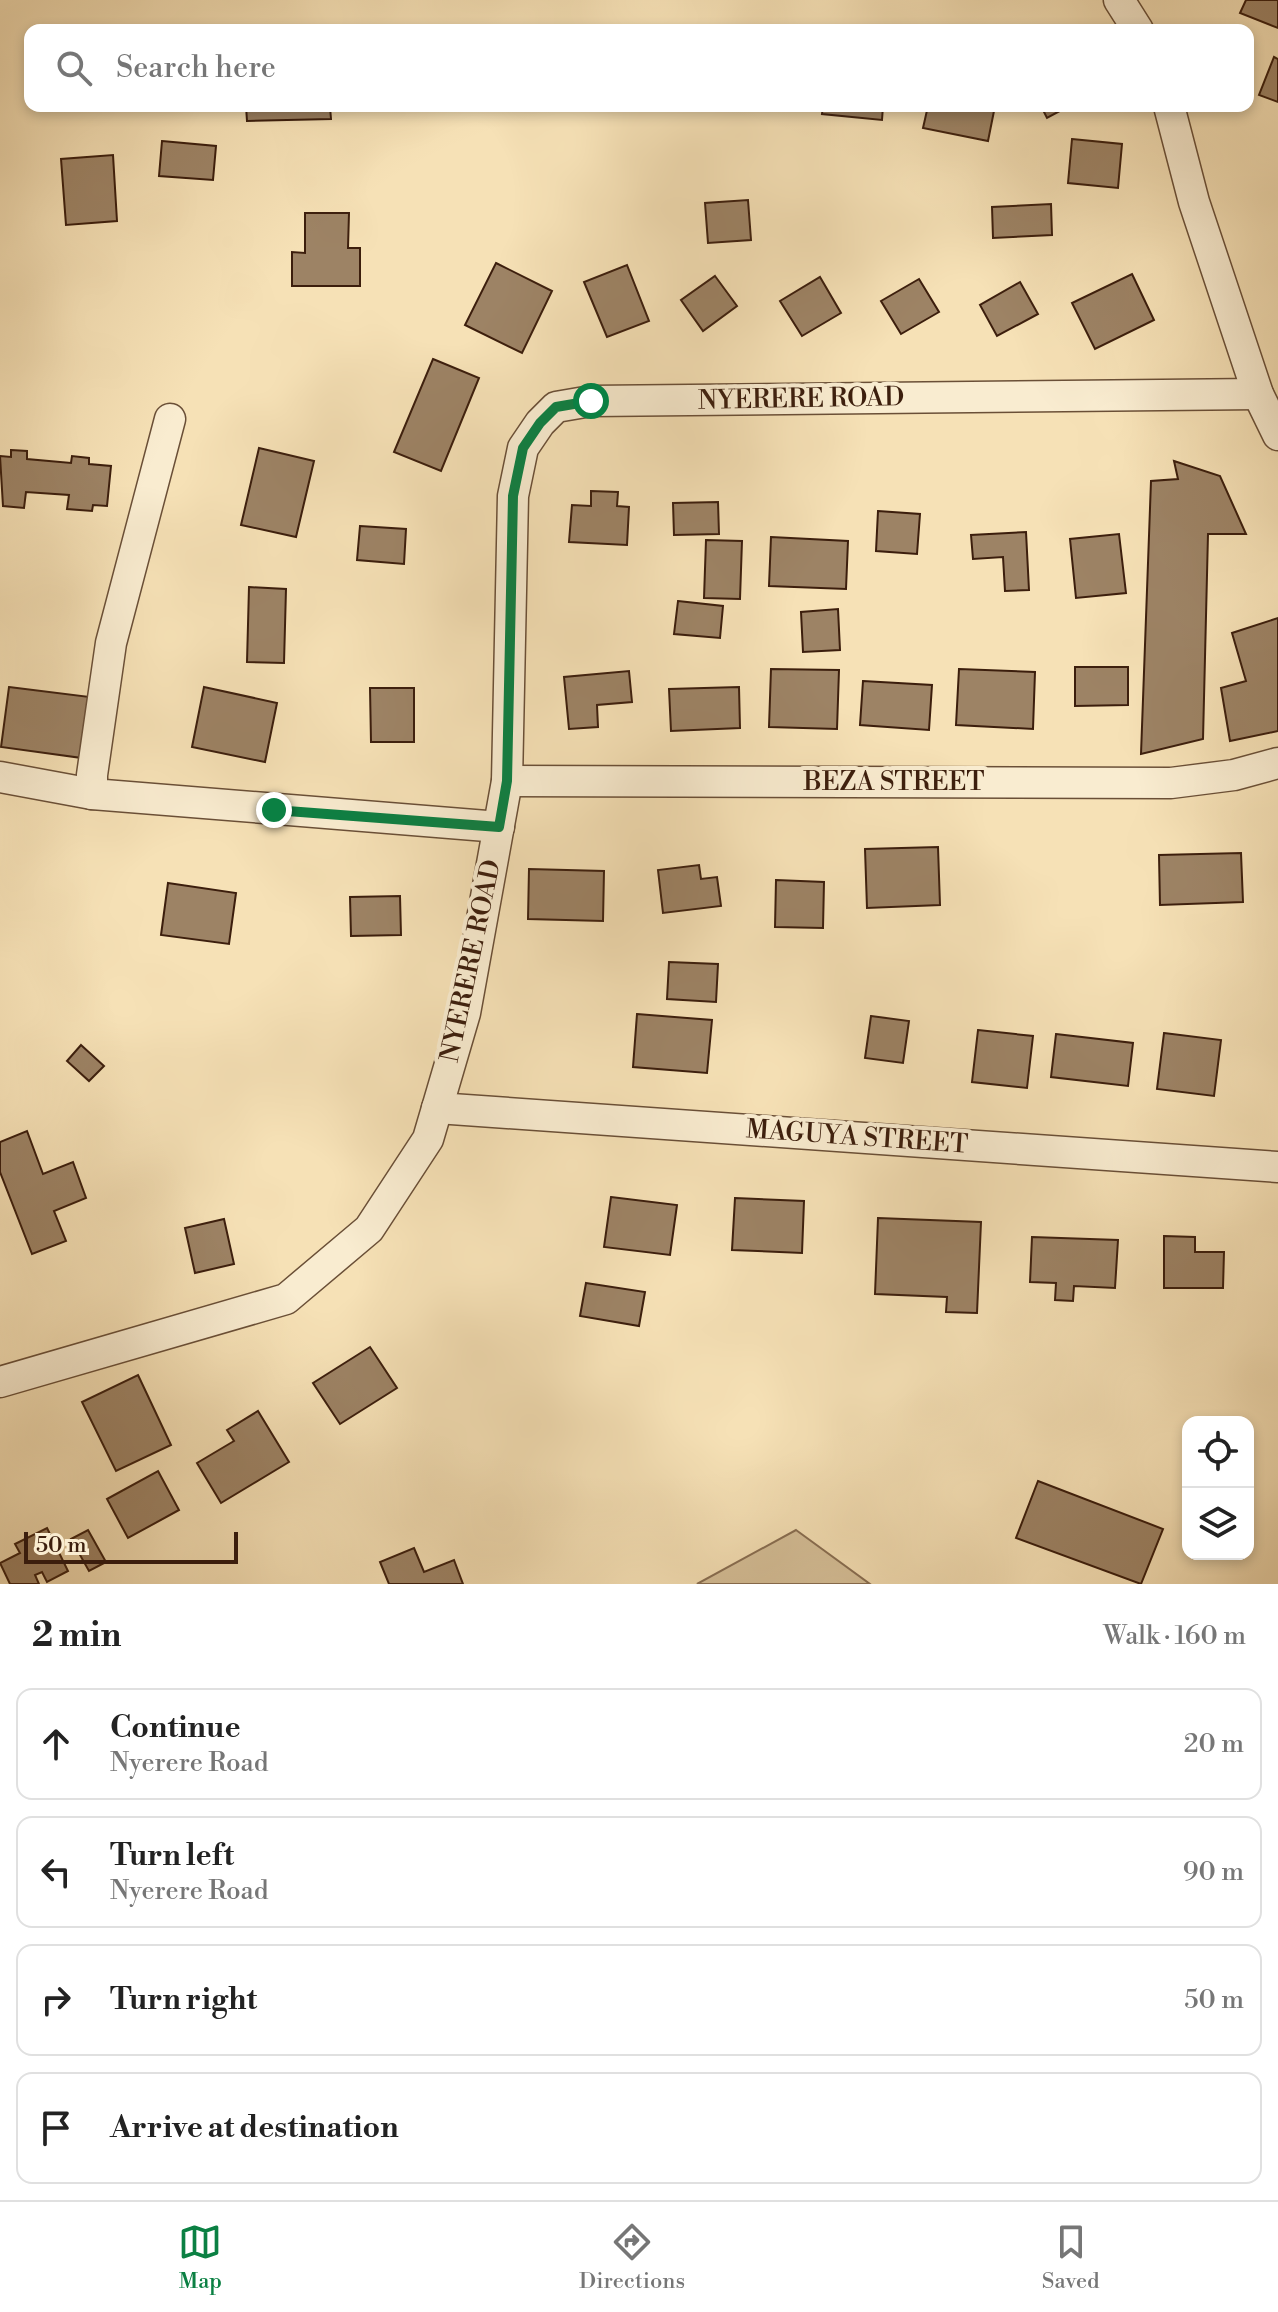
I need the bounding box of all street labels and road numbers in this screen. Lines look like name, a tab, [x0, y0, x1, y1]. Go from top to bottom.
street label: NYERERE ROAD	[698, 381, 904, 417]
street label: BEZA STREET	[802, 766, 985, 798]
street label: NYERERE ROAD	[434, 857, 508, 1065]
street label: MAGUYA STREET	[745, 1113, 969, 1161]

